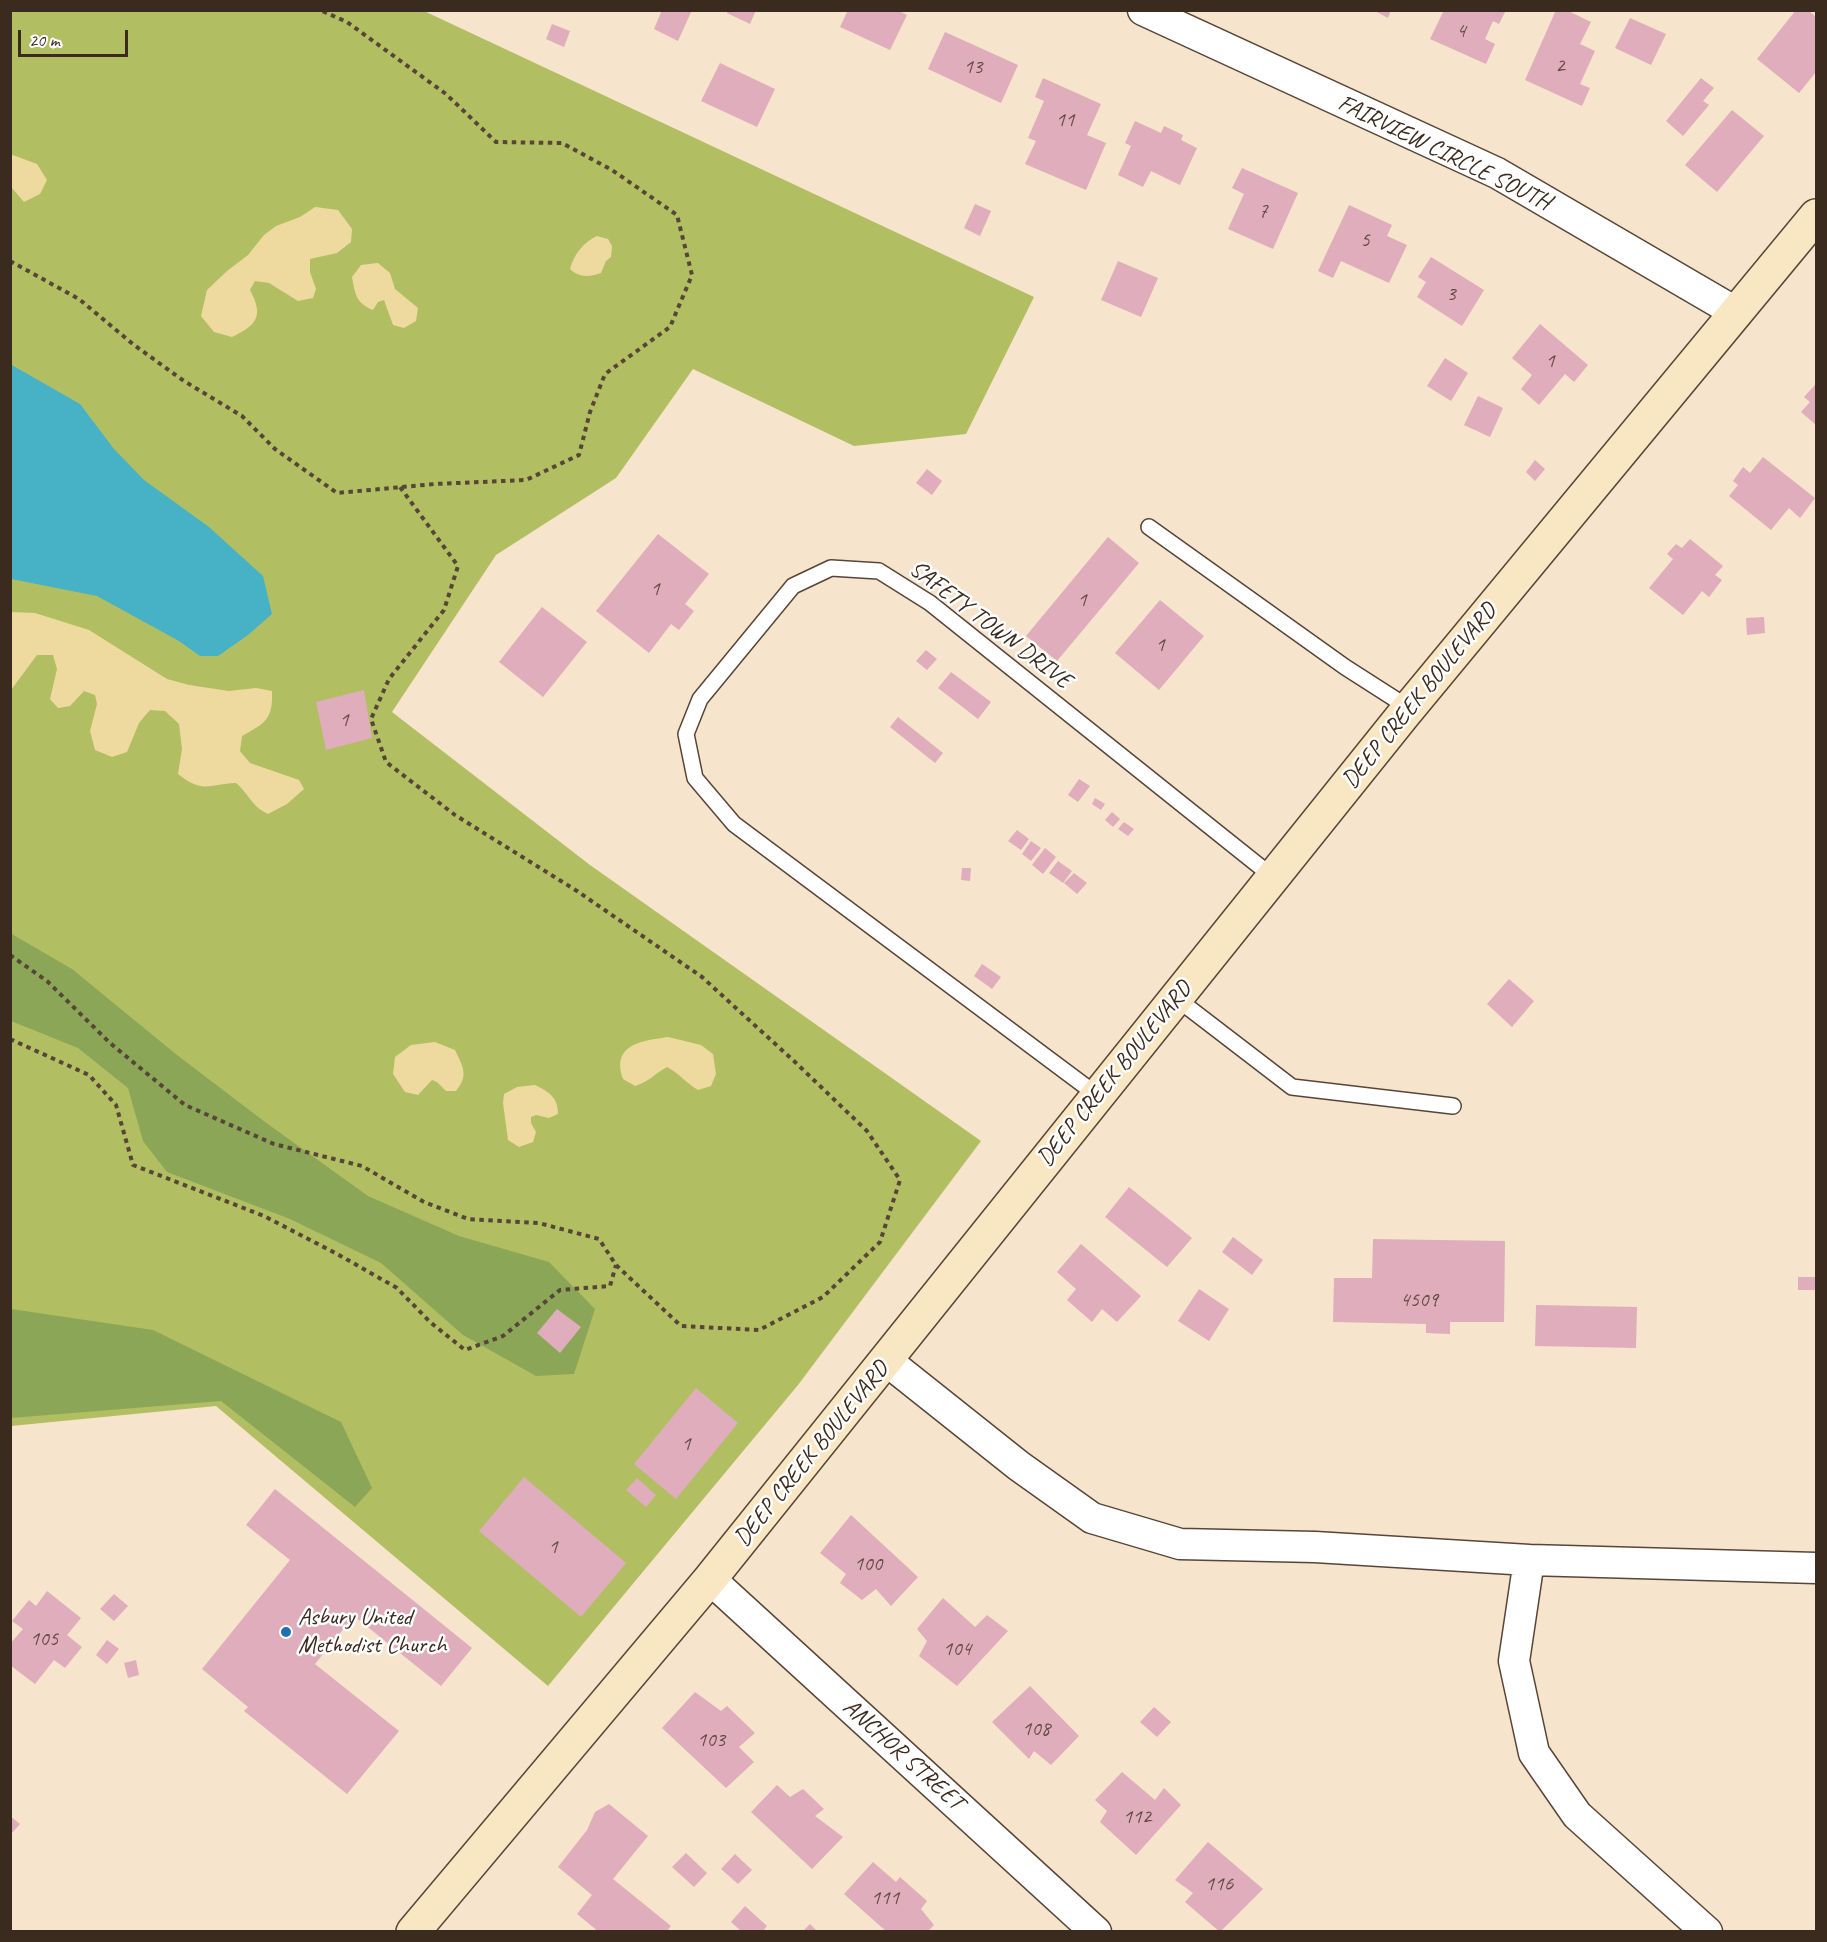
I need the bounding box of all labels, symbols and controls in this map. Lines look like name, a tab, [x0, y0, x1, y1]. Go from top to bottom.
scale bar	[21, 18, 130, 56]
house number: 4	[1456, 18, 1466, 44]
text: 20 m	[29, 29, 60, 51]
house number: 2	[1555, 53, 1565, 79]
house number: 13	[964, 54, 982, 80]
street label: FAIRVIEW CIRCLE SOUTH	[1333, 89, 1555, 217]
house number: 11	[1056, 107, 1074, 133]
house number: 7	[1258, 198, 1268, 224]
house number: 5	[1360, 227, 1370, 253]
house number: 3	[1446, 281, 1456, 307]
house number: 1	[1545, 348, 1555, 374]
street label: SAFETY TOWN DRIVE	[903, 555, 1077, 695]
house number: 1	[650, 576, 660, 602]
house number: 1	[1077, 587, 1087, 613]
street label: DEEP CREEK BOULEVARD	[1336, 598, 1504, 794]
house number: 1	[1155, 632, 1165, 658]
house number: 1	[339, 707, 349, 733]
street label: DEEP CREEK BOULEVARD	[1031, 976, 1199, 1172]
house number: 4509	[1400, 1287, 1438, 1313]
street label: DEEP CREEK BOULEVARD	[728, 1356, 896, 1552]
house number: 1	[681, 1431, 691, 1457]
house number: 1	[548, 1534, 558, 1560]
house number: 100	[854, 1551, 882, 1577]
place label: Asbury United Methodist Church	[298, 1604, 446, 1660]
marker: Asbury United Methodist Church	[279, 1625, 293, 1639]
house number: 105	[30, 1626, 58, 1652]
house number: 104	[943, 1636, 971, 1662]
street label: ANCHOR STREET	[837, 1693, 969, 1817]
house number: 108	[1022, 1716, 1050, 1742]
house number: 103	[697, 1727, 725, 1753]
house number: 112	[1123, 1804, 1151, 1830]
house number: 116	[1205, 1871, 1233, 1897]
house number: 111	[871, 1885, 899, 1911]

